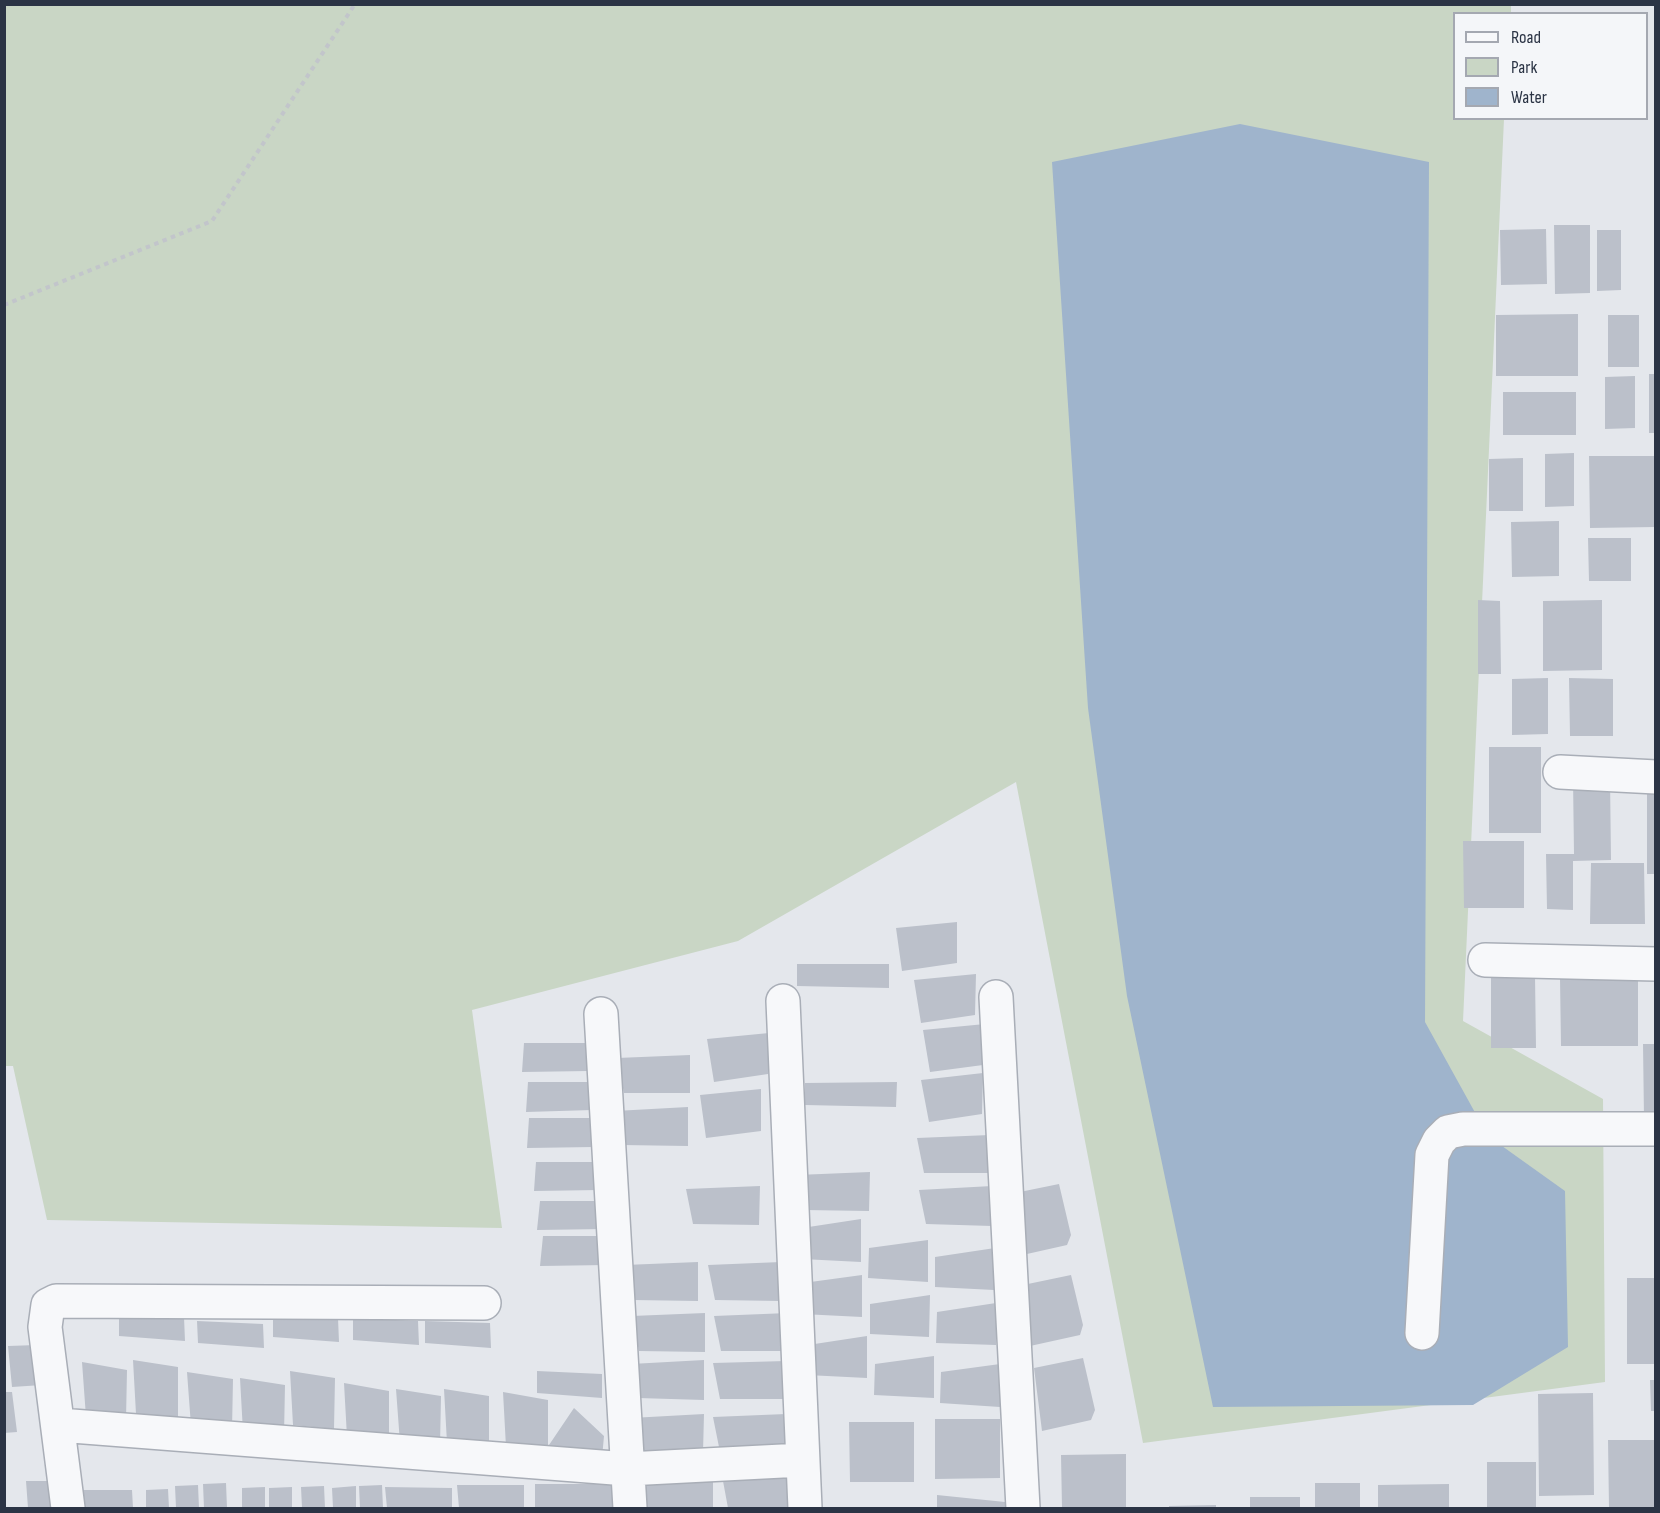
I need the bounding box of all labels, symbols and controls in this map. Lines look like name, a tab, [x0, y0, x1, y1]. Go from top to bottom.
legend	[1453, 12, 1648, 120]
text: Road	[1511, 27, 1541, 48]
text: Park	[1511, 57, 1537, 78]
text: Water	[1511, 87, 1547, 108]

